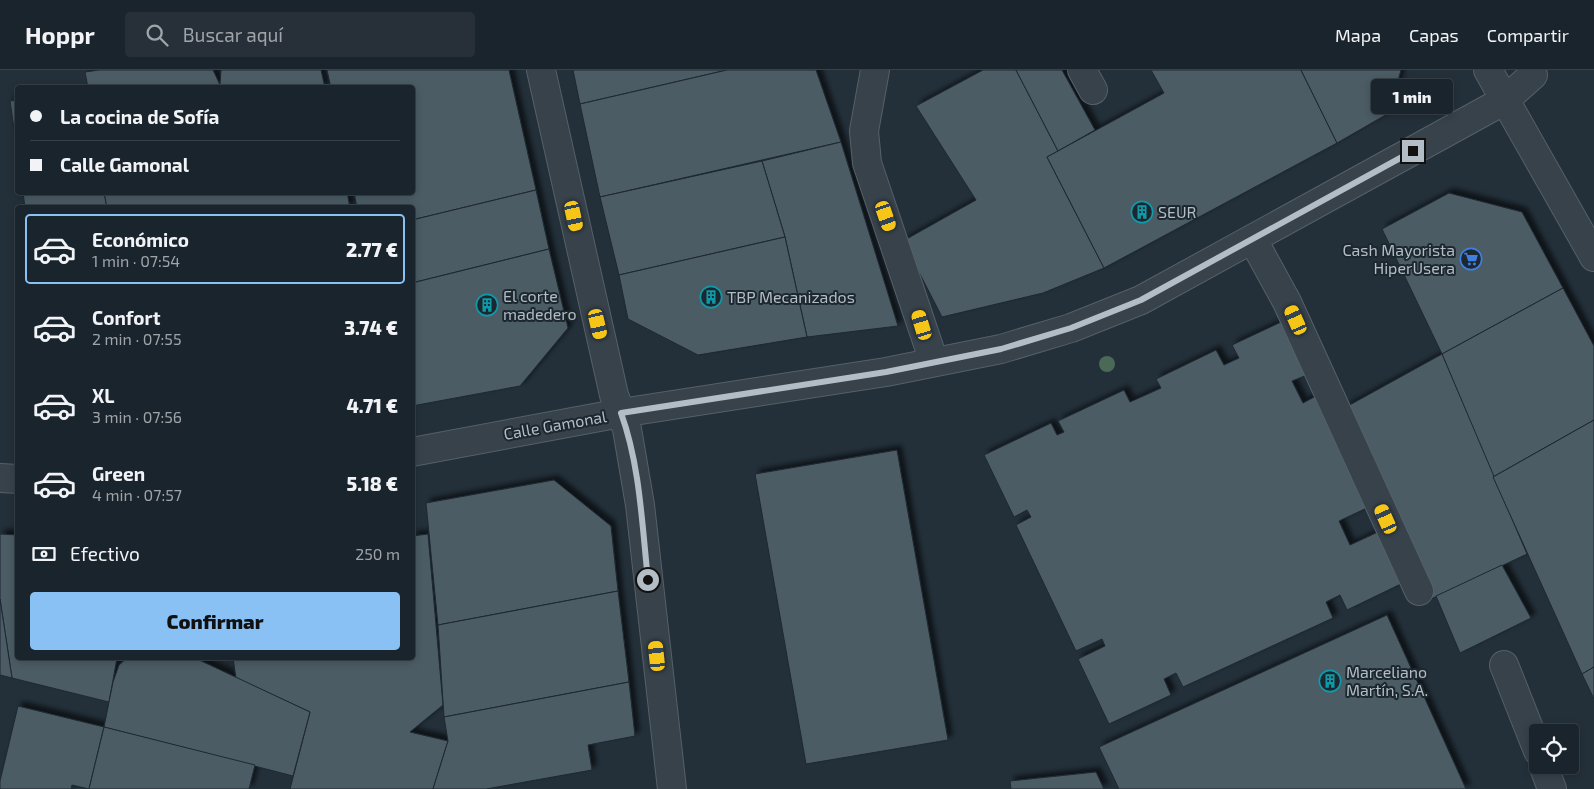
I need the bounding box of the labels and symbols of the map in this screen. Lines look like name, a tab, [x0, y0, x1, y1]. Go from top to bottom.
callout: 1 min	[1372, 78, 1454, 114]
route end	[1402, 140, 1424, 162]
car	[874, 199, 897, 233]
car	[563, 200, 584, 232]
building icon: SEUR	[1130, 200, 1154, 224]
place label: SEUR	[1158, 202, 1197, 221]
place label: Cash Mayorista HiperUsera	[1342, 240, 1455, 277]
supermarket icon: Cash Mayorista HiperUsera	[1459, 247, 1483, 271]
building icon: TBP Mecanizados	[699, 285, 723, 309]
place label: El corte madedero	[503, 286, 577, 323]
place label: TBP Mecanizados	[727, 287, 855, 306]
building icon: El corte madedero	[475, 293, 499, 317]
car	[1283, 303, 1308, 337]
car	[587, 308, 608, 340]
car	[910, 308, 933, 342]
street label: Calle Gamonal	[502, 406, 608, 443]
car	[1373, 502, 1398, 536]
route start	[637, 569, 659, 591]
car	[647, 640, 666, 672]
place label: Marceliano Martín, S.A.	[1346, 662, 1428, 699]
building icon: Marceliano Martín, S.A.	[1318, 669, 1342, 693]

